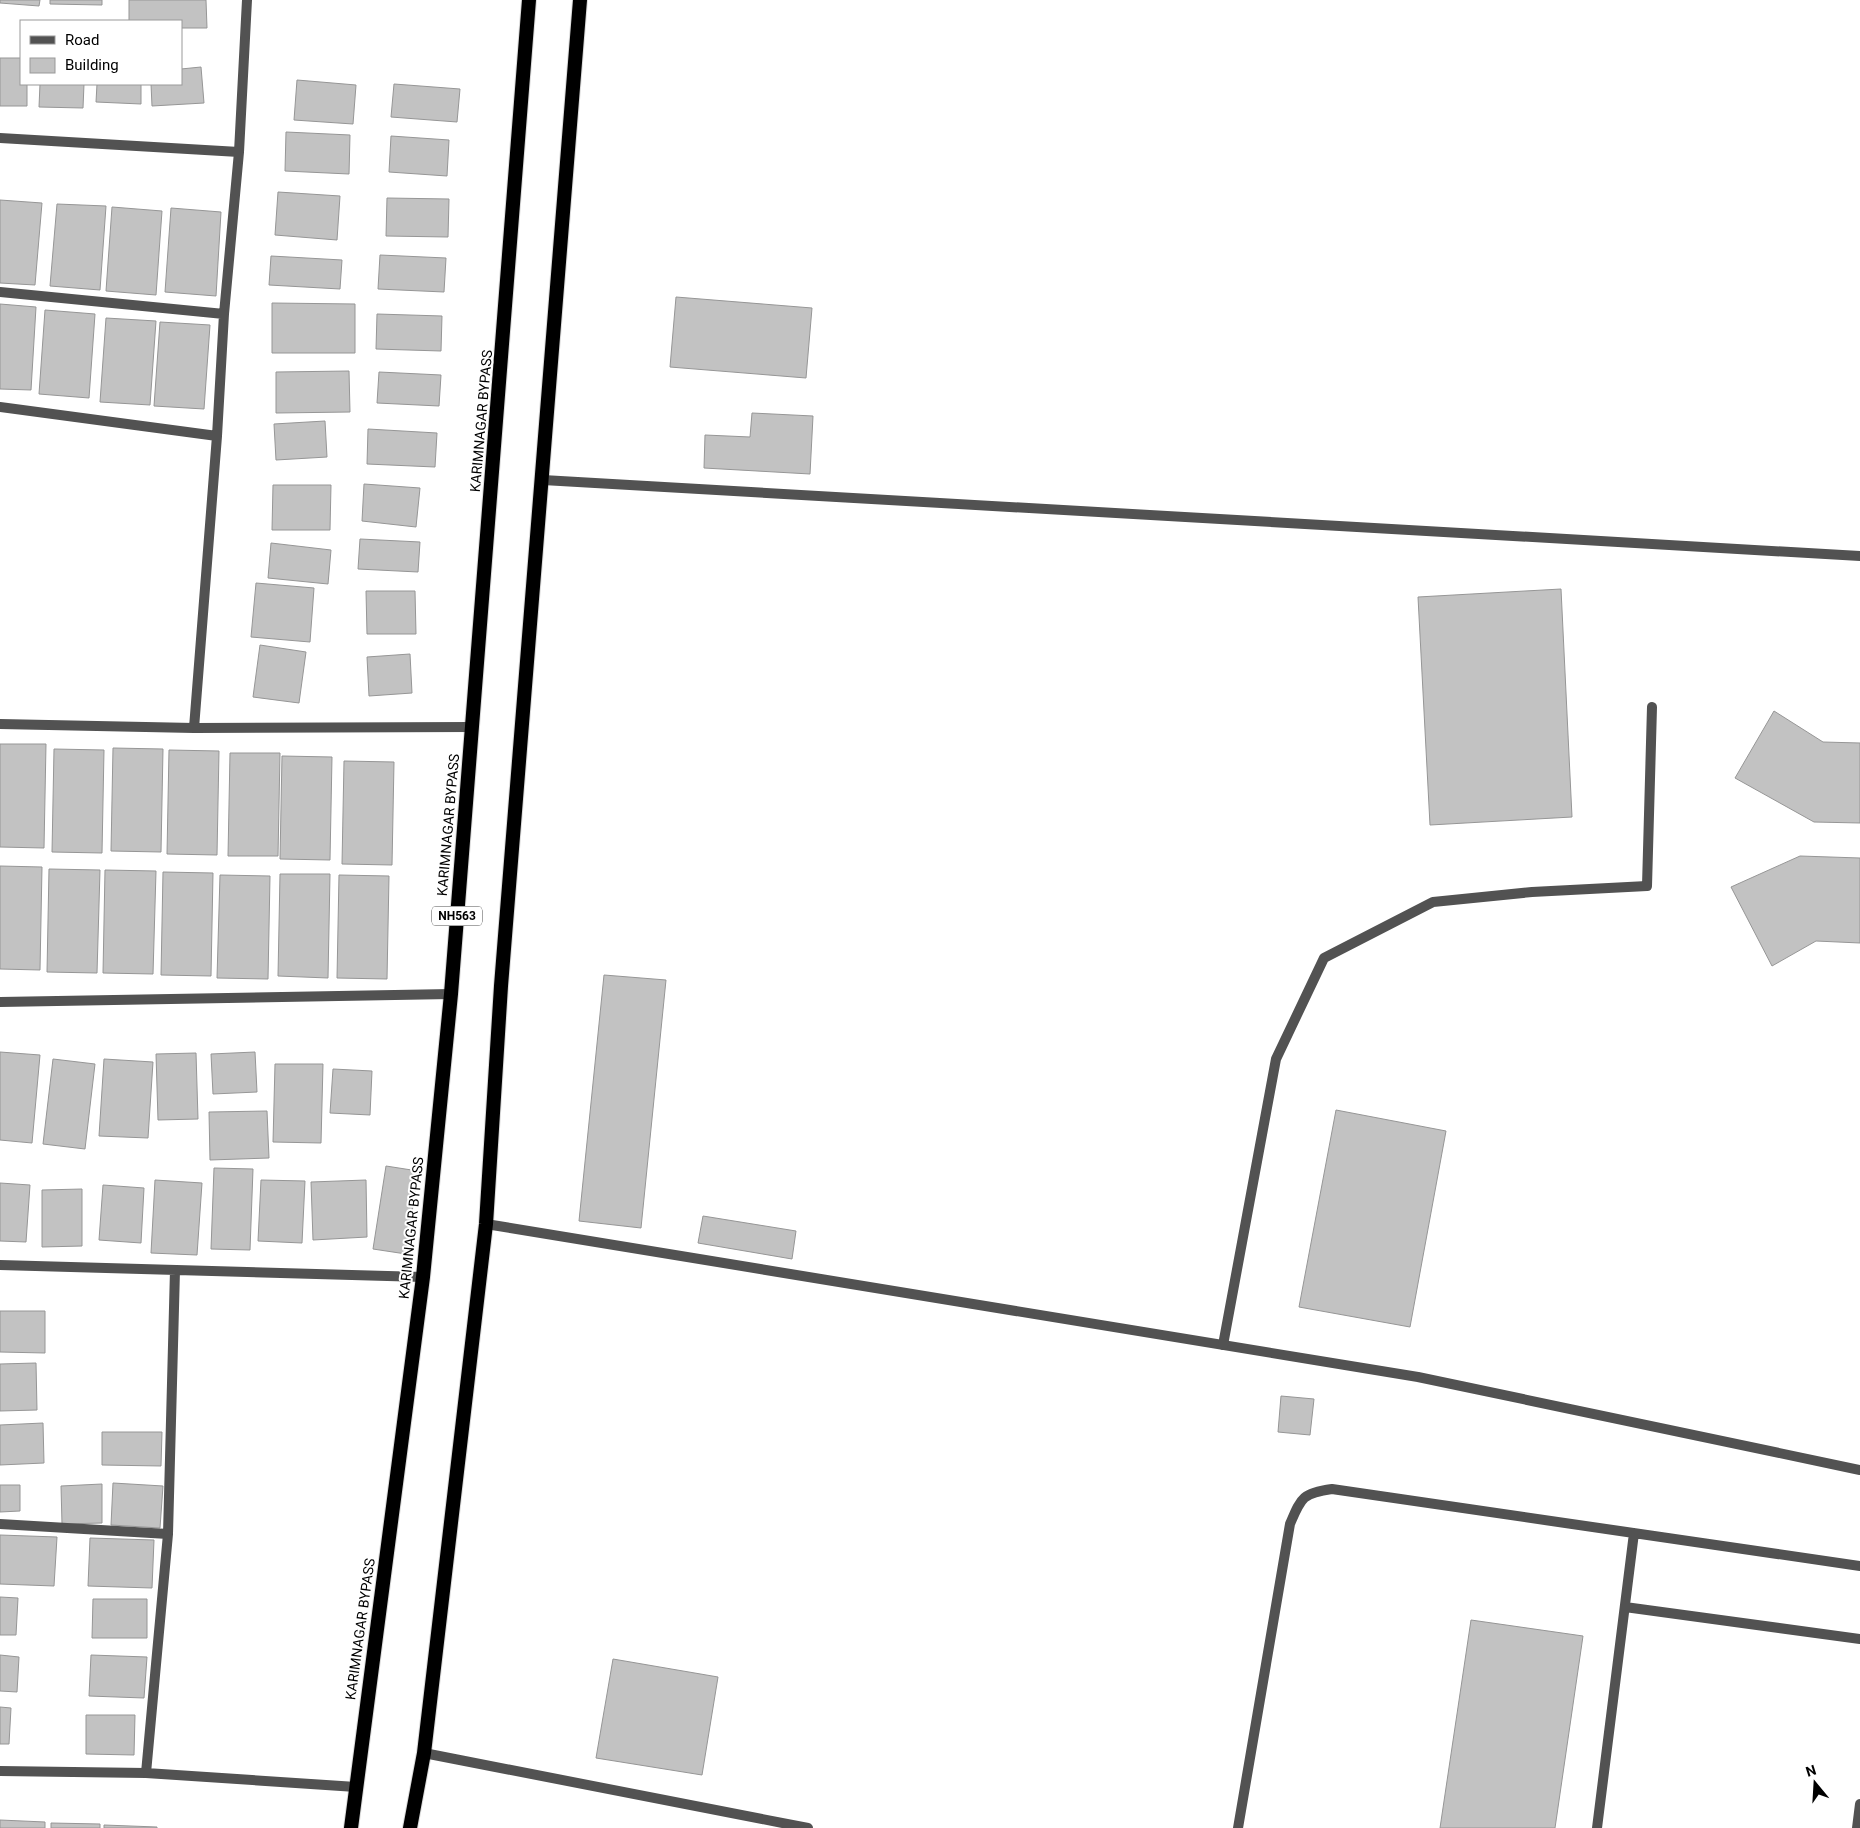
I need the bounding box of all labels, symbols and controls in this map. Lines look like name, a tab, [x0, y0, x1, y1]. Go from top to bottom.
legend	[20, 20, 182, 85]
text: Road	[65, 31, 99, 49]
text: Building	[65, 56, 119, 74]
street label: KARIMNAGAR BYPASS	[467, 349, 495, 493]
street label: KARIMNAGAR BYPASS	[434, 753, 462, 897]
road number: NH563	[432, 906, 482, 926]
street label: KARIMNAGAR BYPASS	[396, 1156, 426, 1300]
street label: KARIMNAGAR BYPASS	[342, 1557, 378, 1701]
north arrow	[1790, 1758, 1840, 1808]
text: N	[1804, 1761, 1818, 1780]

